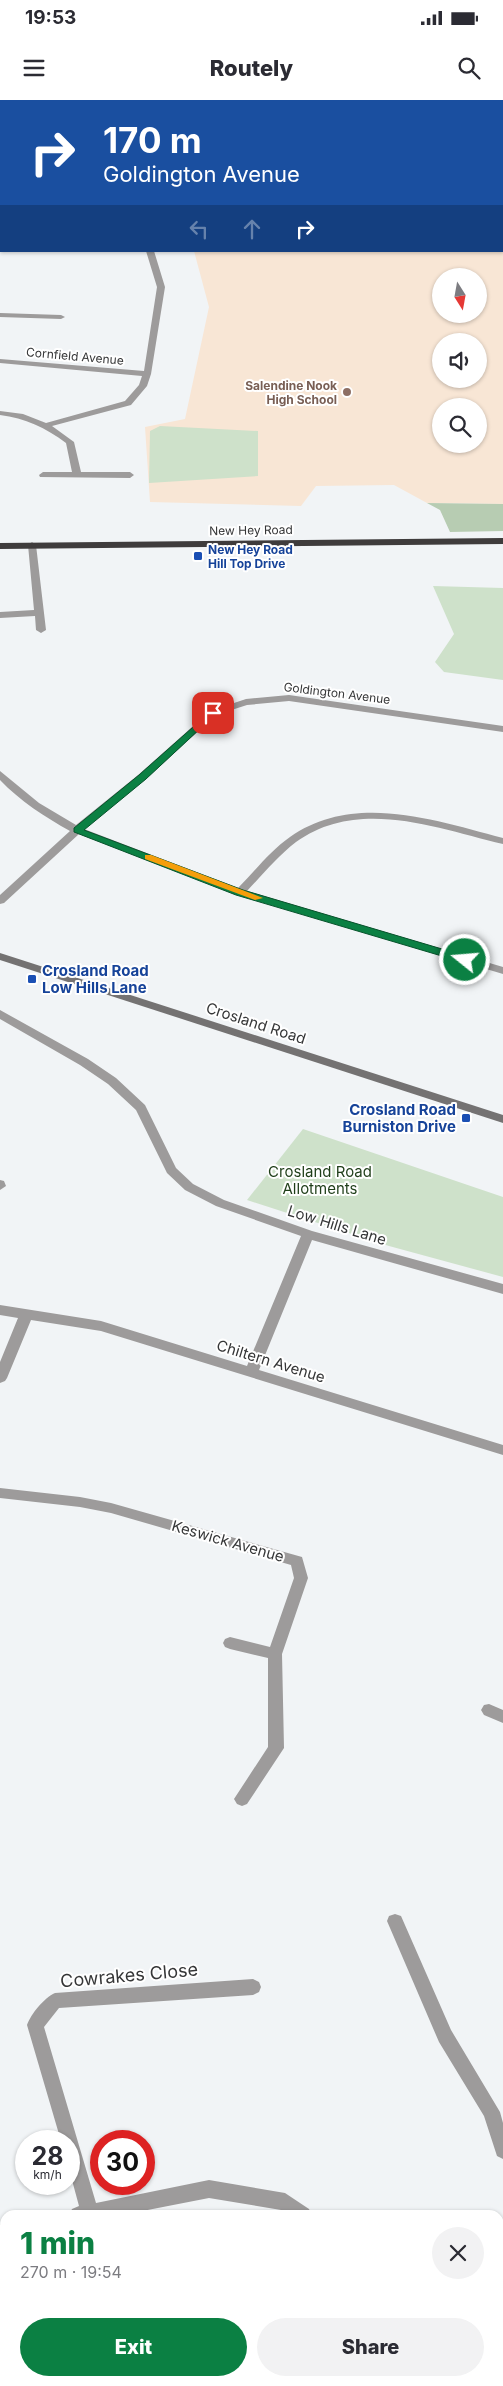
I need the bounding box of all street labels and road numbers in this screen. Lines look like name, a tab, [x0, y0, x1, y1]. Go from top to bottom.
street label: Cornfield Avenue	[26, 344, 124, 368]
street label: New Hey Road	[209, 522, 293, 538]
street label: Goldington Avenue	[283, 679, 391, 707]
street label: Crosland Road	[204, 998, 308, 1048]
street label: Low Hills Lane	[285, 1201, 389, 1249]
street label: Chiltern Avenue	[214, 1335, 328, 1387]
street label: Keswick Avenue	[170, 1516, 286, 1566]
street label: Cowrakes Close	[59, 1959, 199, 1991]

